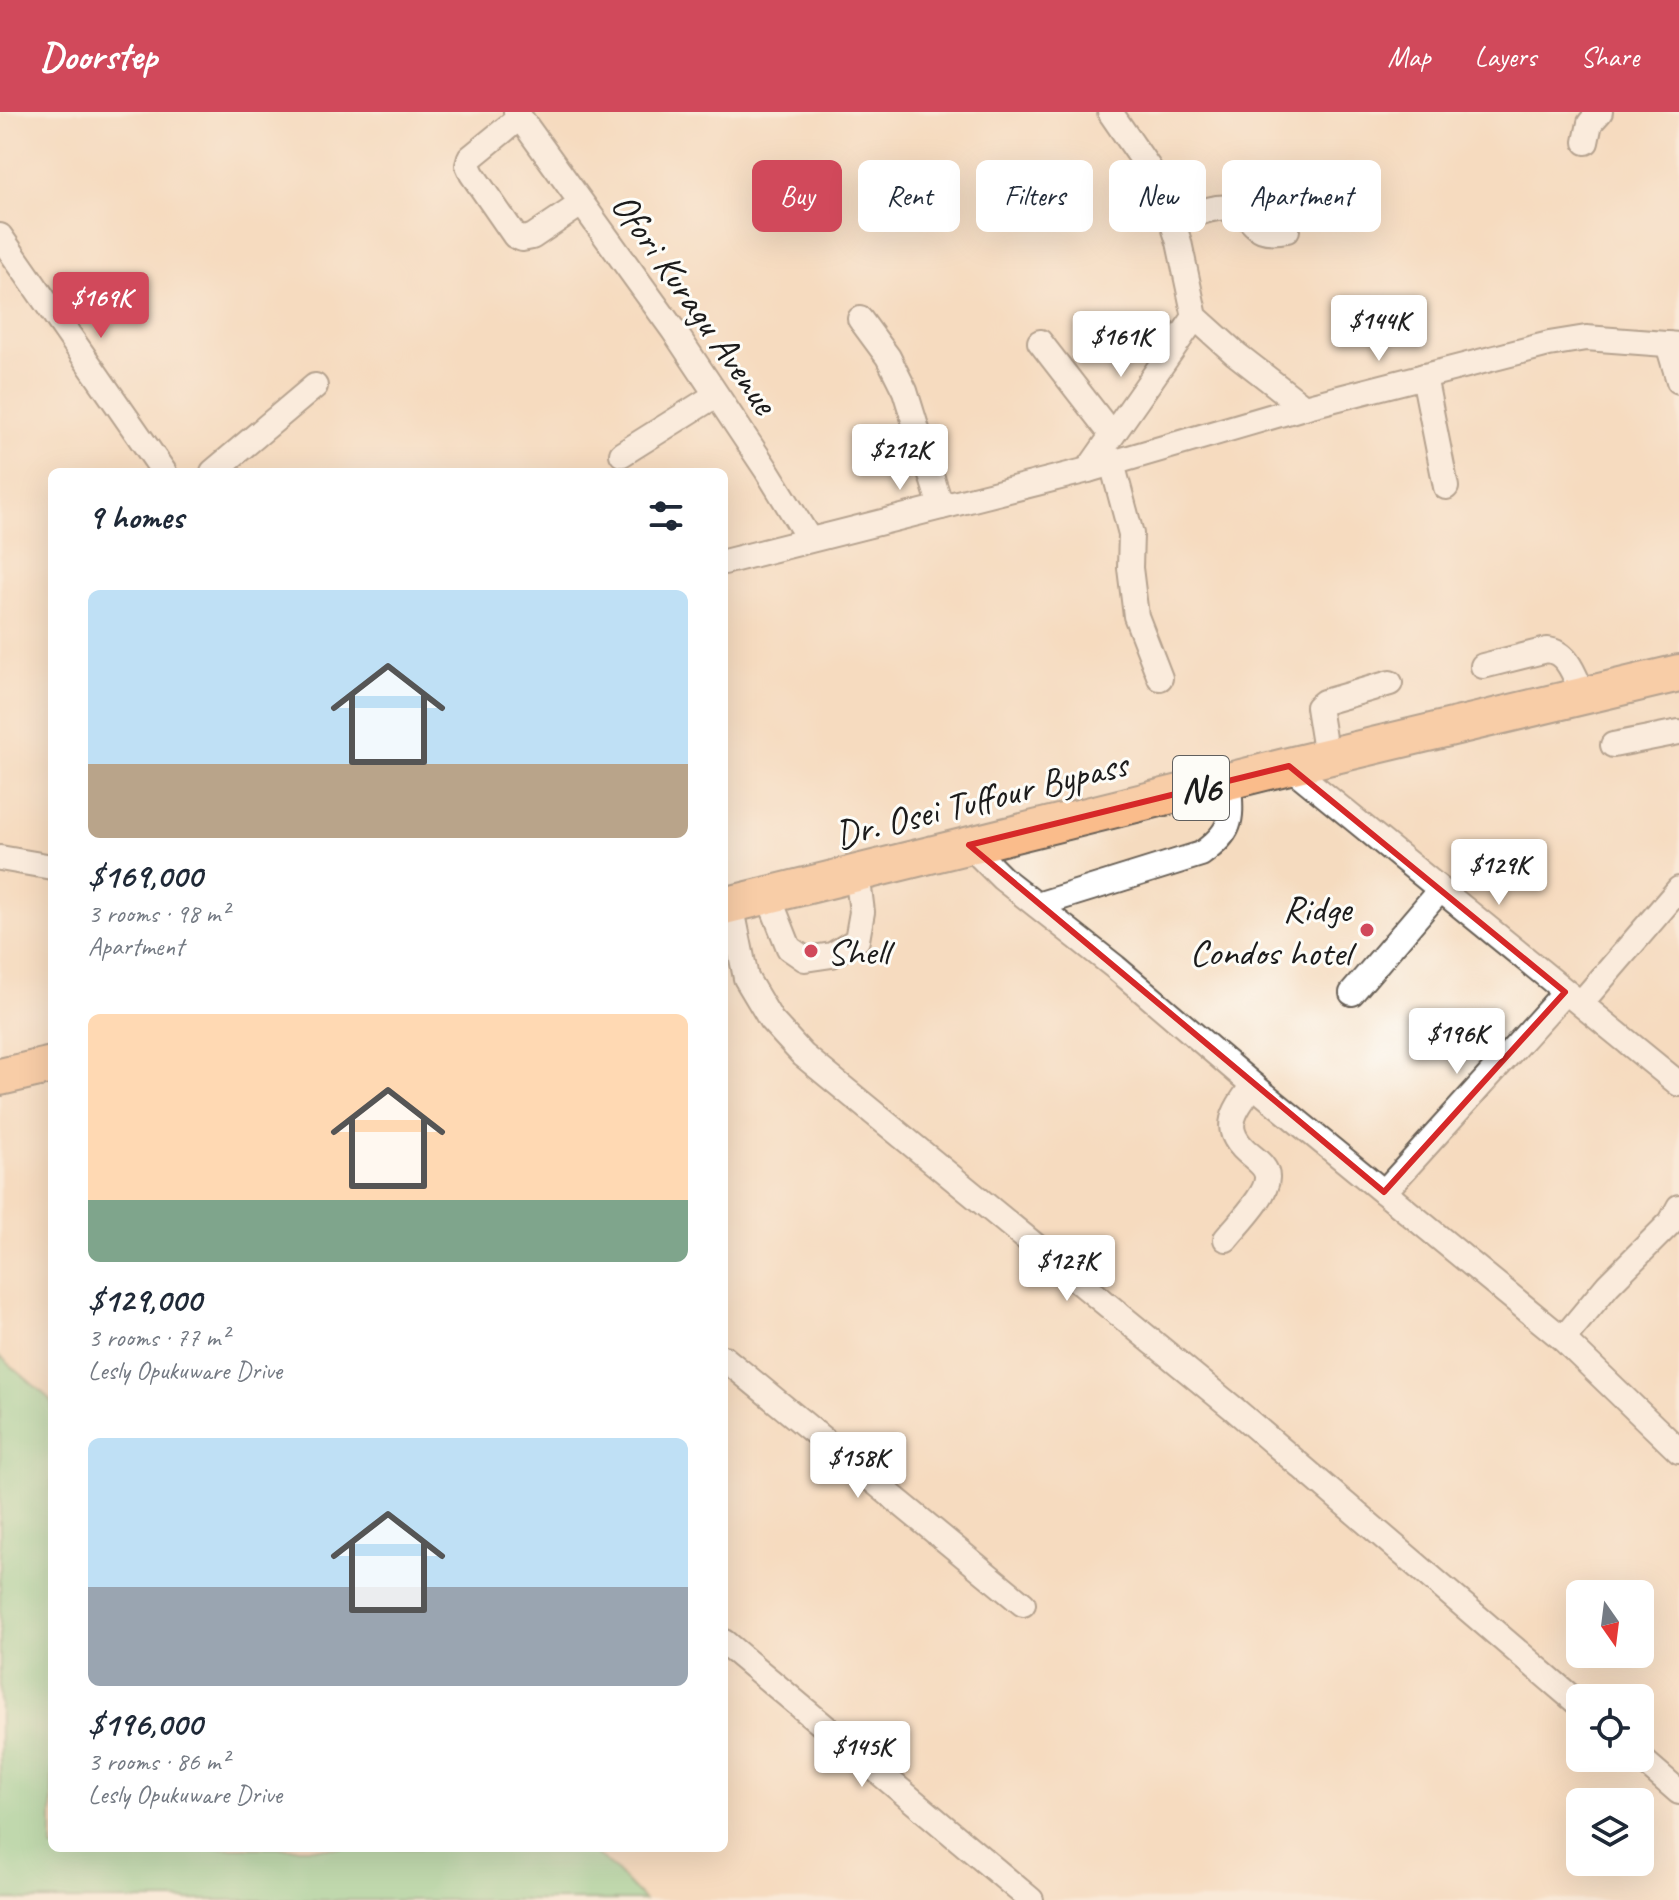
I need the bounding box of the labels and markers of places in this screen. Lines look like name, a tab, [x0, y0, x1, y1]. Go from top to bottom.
pin: $169K	[45, 272, 157, 340]
pin: $144K	[1323, 295, 1435, 363]
pin: $161K	[1065, 311, 1177, 379]
pin: $212K	[844, 424, 956, 492]
pin: $129K	[1443, 839, 1555, 907]
place label: Ridge Condos hotel	[1190, 885, 1358, 976]
marker: Ridge Condos hotel	[1358, 921, 1376, 939]
place label: Shell	[827, 928, 896, 975]
marker: Shell	[802, 942, 820, 960]
pin: $196K	[1401, 1008, 1513, 1076]
pin: $127K	[1011, 1235, 1123, 1303]
pin: $158K	[802, 1432, 914, 1500]
pin: $145K	[806, 1721, 918, 1789]

